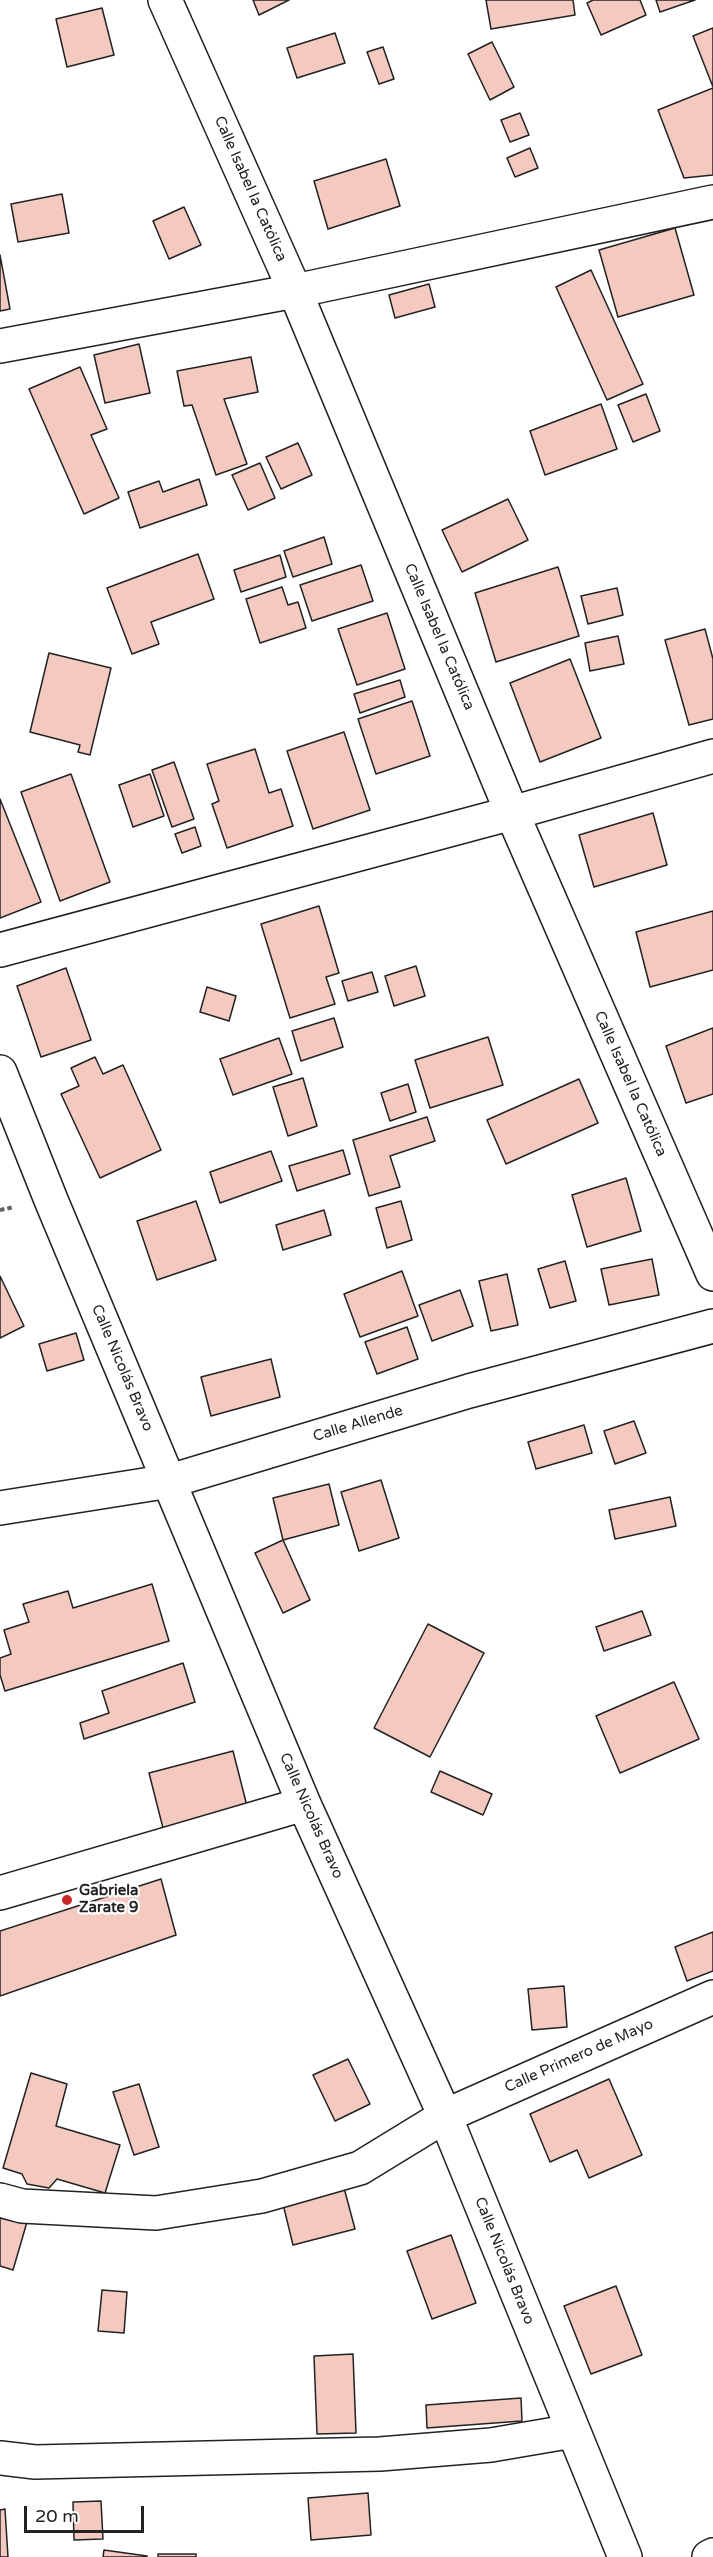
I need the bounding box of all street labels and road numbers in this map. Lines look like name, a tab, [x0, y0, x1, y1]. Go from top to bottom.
street label: Calle Isabel la Católica	[210, 113, 290, 265]
street label: Calle Isabel la Católica	[400, 561, 478, 713]
street label: Calle Isabel la Católica	[590, 1008, 670, 1160]
street label: Calle Nicolás Bravo	[87, 1302, 157, 1434]
street label: Calle Allende	[311, 1402, 405, 1446]
street label: Calle Nicolás Bravo	[275, 1750, 347, 1882]
street label: Calle Primero de Mayo	[502, 2015, 656, 2097]
street label: Calle Nicolás Bravo	[470, 2195, 538, 2327]

